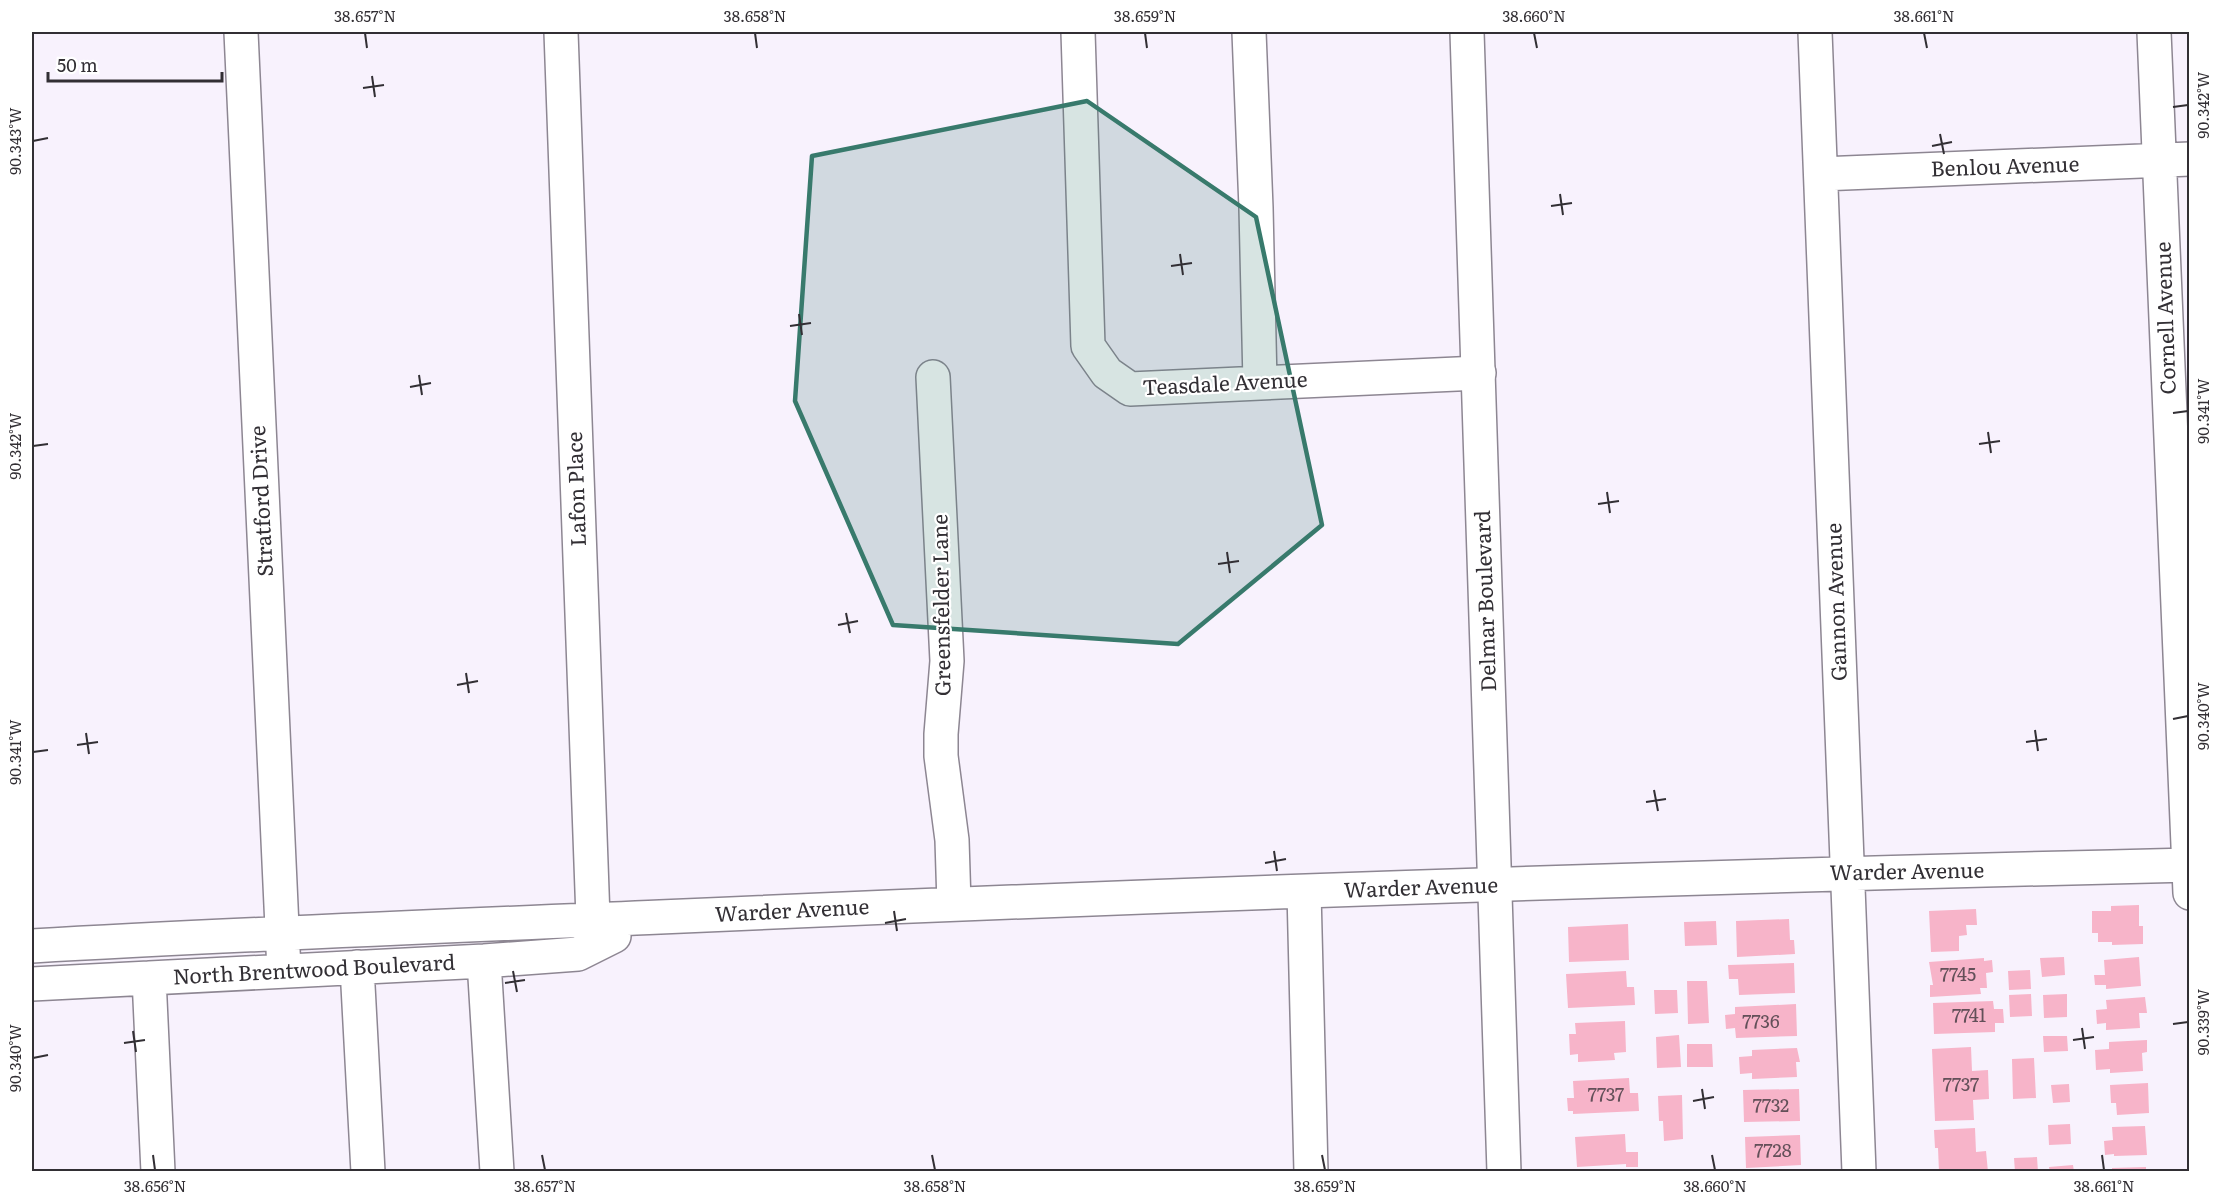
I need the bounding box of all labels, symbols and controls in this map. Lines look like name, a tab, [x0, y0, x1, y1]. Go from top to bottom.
text: 38.657°N	[334, 4, 396, 27]
text: 38.658°N	[724, 4, 786, 27]
text: 38.659°N	[1114, 4, 1176, 27]
text: 38.660°N	[1502, 4, 1566, 27]
text: 38.661°N	[1893, 4, 1955, 27]
scale bar	[48, 45, 222, 83]
text: 50 m	[57, 51, 98, 78]
text: 90.342°W	[2191, 71, 2214, 138]
text: 90.343°W	[3, 107, 26, 175]
street label: Benlou Avenue	[1930, 146, 2080, 183]
street label: Cornell Avenue	[2145, 241, 2182, 395]
street label: Teasdale Avenue	[1141, 362, 1308, 401]
text: 90.341°W	[2191, 378, 2214, 444]
text: 90.342°W	[3, 412, 26, 479]
street label: Stratford Drive	[240, 425, 279, 578]
street label: Lafon Place	[557, 431, 592, 547]
street label: Delmar Boulevard	[1465, 510, 1502, 692]
street label: Greensfelder Lane	[922, 514, 957, 696]
street label: Gannon Avenue	[1816, 522, 1853, 682]
text: 90.340°W	[2191, 681, 2214, 750]
text: 90.341°W	[3, 719, 26, 785]
street label: Warder Avenue	[1829, 853, 1985, 886]
street label: Warder Avenue	[1343, 867, 1499, 904]
street label: Warder Avenue	[714, 889, 870, 928]
street label: North Brentwood Boulevard	[172, 945, 456, 990]
house number: 7745	[1940, 960, 1976, 987]
text: 90.339°W	[2191, 988, 2214, 1055]
house number: 7741	[1952, 1001, 1986, 1028]
house number: 7736	[1742, 1007, 1780, 1034]
text: 90.340°W	[3, 1023, 26, 1092]
house number: 7737	[1943, 1070, 1979, 1097]
house number: 7737	[1588, 1080, 1624, 1107]
house number: 7732	[1753, 1091, 1789, 1118]
house number: 7728	[1754, 1136, 1792, 1163]
text: 38.656°N	[124, 1174, 186, 1197]
text: 38.657°N	[514, 1174, 576, 1197]
text: 38.658°N	[904, 1174, 966, 1197]
text: 38.659°N	[1294, 1174, 1356, 1197]
text: 38.660°N	[1683, 1174, 1747, 1197]
text: 38.661°N	[2073, 1174, 2135, 1197]

